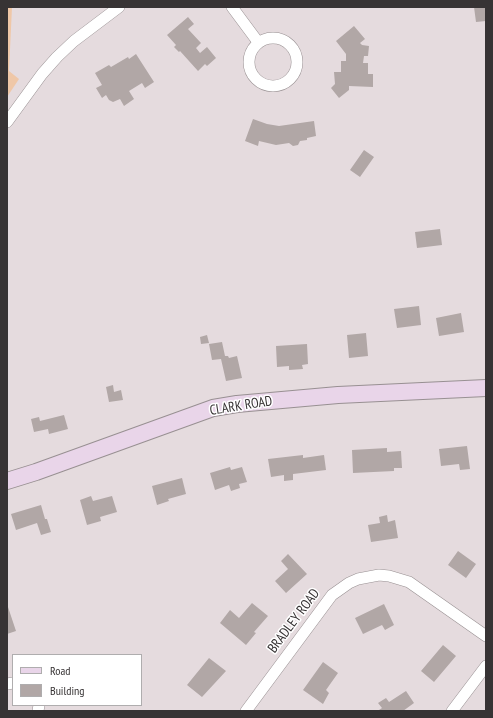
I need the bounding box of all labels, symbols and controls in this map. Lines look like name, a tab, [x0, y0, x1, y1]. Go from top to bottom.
street label: CLARK ROAD	[208, 393, 274, 419]
street label: BRADLEY ROAD	[264, 586, 324, 656]
legend	[12, 654, 142, 706]
text: Road	[50, 663, 70, 678]
text: Building	[50, 683, 85, 698]

